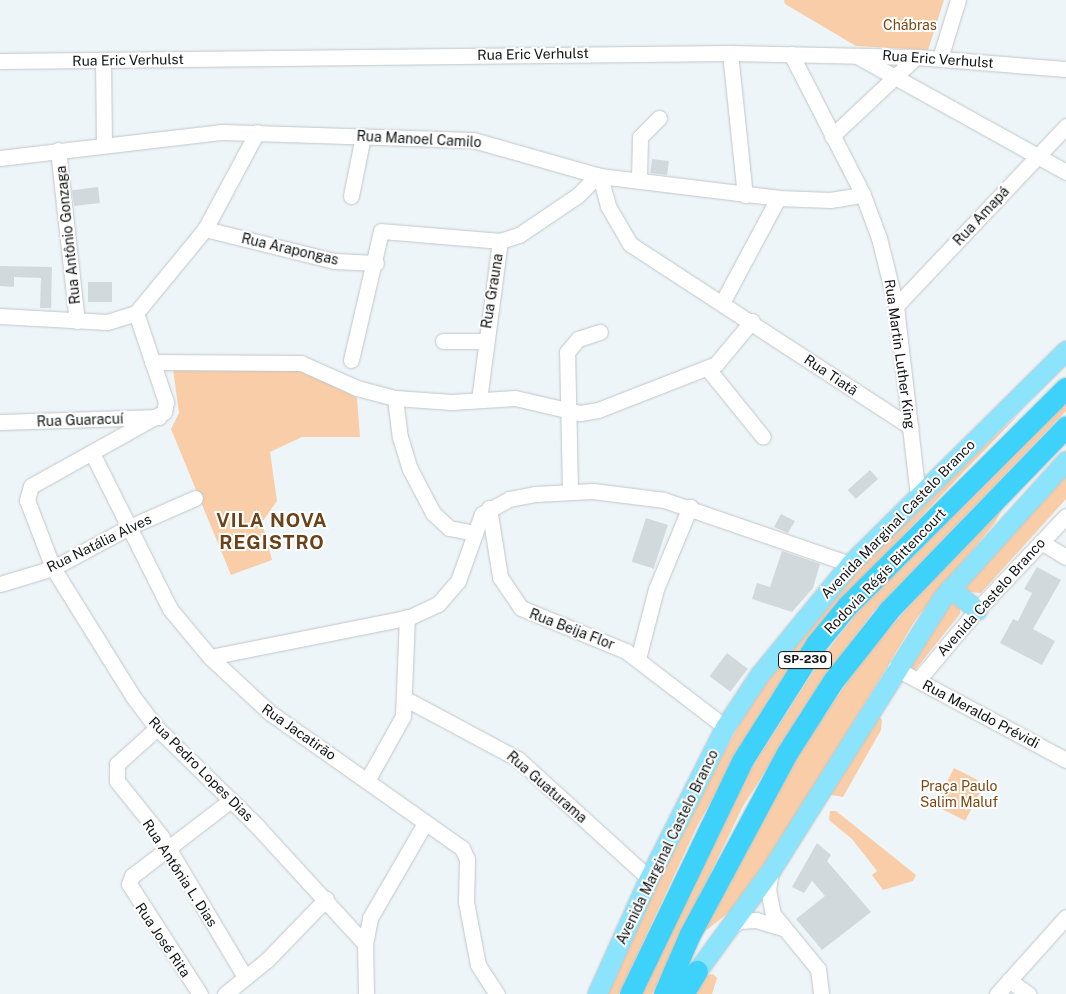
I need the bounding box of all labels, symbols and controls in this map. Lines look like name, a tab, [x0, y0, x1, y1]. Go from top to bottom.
park label: Chábras	[883, 17, 937, 33]
street label: Rua Eric Verhulst	[477, 45, 589, 63]
street label: Rua Eric Verhulst	[882, 47, 994, 71]
street label: Rua Eric Verhulst	[72, 51, 184, 69]
street label: Rua Manoel Camilo	[356, 127, 482, 151]
street label: Rua Antônio Gonzaga	[52, 165, 84, 305]
street label: Rua Amapá	[949, 183, 1013, 249]
street label: Rua Arapongas	[240, 230, 340, 268]
street label: Rua Grauna	[478, 252, 506, 330]
street label: Rua Martin Luther King	[881, 278, 919, 430]
street label: Rua Tiatã	[801, 351, 861, 399]
street label: Rua Guaracuí	[36, 410, 124, 430]
street label: Avenida Marginal Castelo Branco	[817, 436, 979, 602]
street label: Rodovia Régis Bittencourt	[821, 505, 949, 637]
street label: Rua Natália Alves	[44, 510, 154, 576]
district label: VILA NOVA REGISTRO	[215, 510, 329, 554]
street label: Avenida Castelo Branco	[933, 534, 1049, 660]
street label: Rua Beija Flor	[527, 605, 617, 653]
road number: SP-230	[778, 650, 832, 670]
street label: Rua Meraldo Prévidi	[920, 676, 1042, 752]
street label: Rua Jacatirão	[259, 700, 339, 764]
street label: Rua Pedro Lopes Dias	[145, 713, 257, 825]
street label: Avenida Marginal Castelo Branco	[612, 747, 722, 947]
street label: Rua Guaturama	[503, 748, 591, 826]
park label: Praça Paulo Salim Maluf	[920, 778, 998, 810]
street label: Rua Antônia L. Dias	[139, 816, 221, 930]
street label: Rua José Rita	[132, 900, 194, 980]

